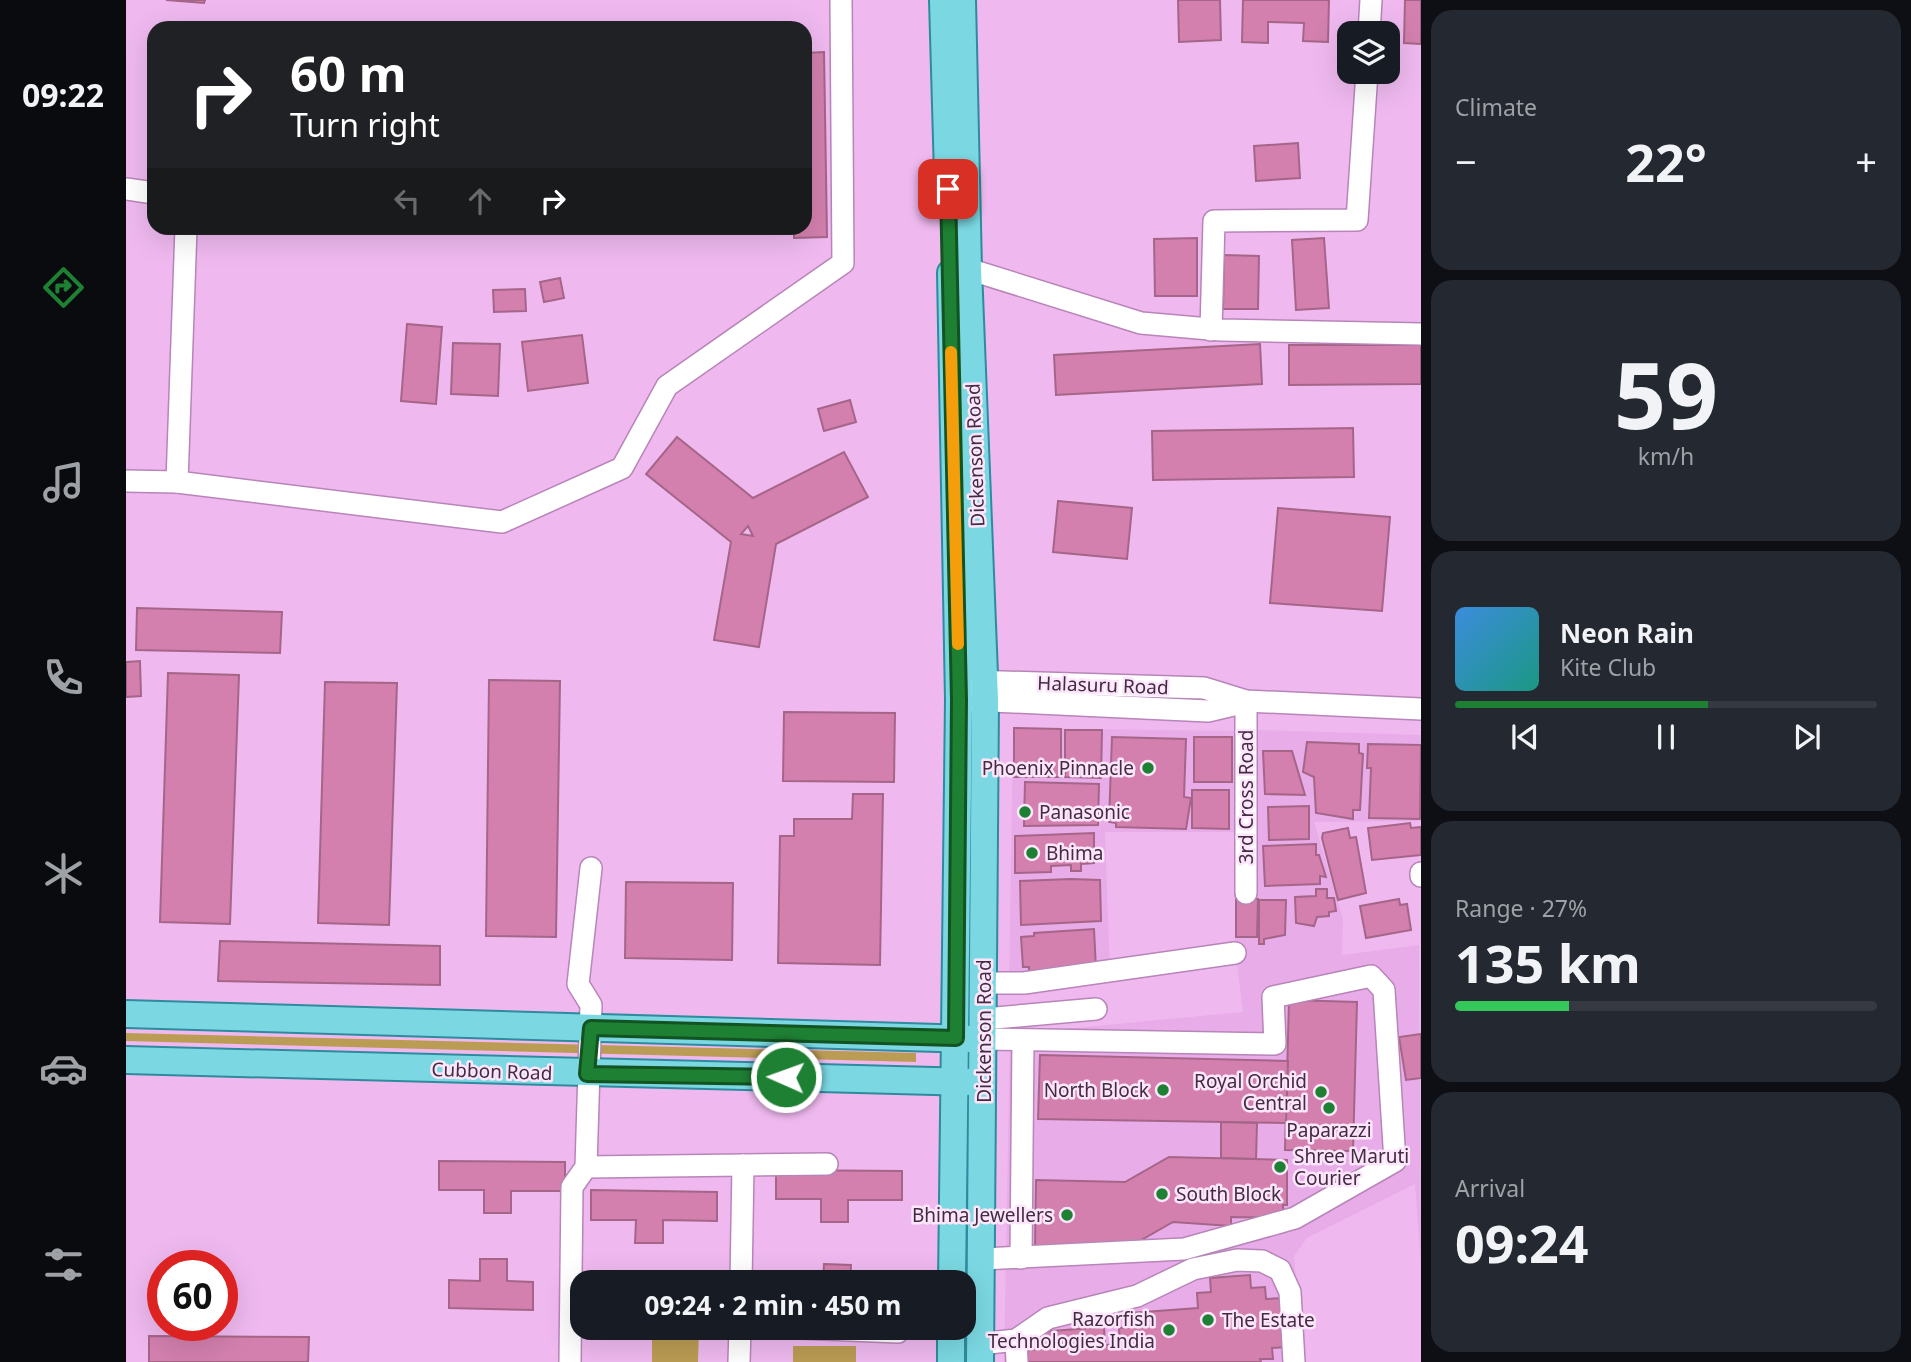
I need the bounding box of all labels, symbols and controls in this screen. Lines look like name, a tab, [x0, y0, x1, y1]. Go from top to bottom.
map controls	[1337, 21, 1400, 84]
button: layers	[1337, 21, 1400, 84]
text: 60 m	[290, 40, 407, 106]
icon: right	[175, 49, 266, 140]
text: 09:22	[22, 73, 104, 116]
text: Climate	[1455, 91, 1537, 123]
text: Turn right	[290, 103, 440, 146]
text: 22°	[1625, 126, 1707, 197]
text: −	[1455, 135, 1477, 187]
text: +	[1855, 135, 1877, 187]
pin	[918, 159, 978, 219]
icon: arrive	[929, 170, 967, 208]
icon: left	[388, 182, 426, 220]
icon: ahead	[461, 182, 499, 220]
icon: right	[534, 182, 572, 220]
icon: directions	[39, 263, 88, 312]
text: 59	[1614, 332, 1718, 456]
street label: Dickenson Road	[960, 383, 990, 527]
text: km/h	[1638, 440, 1694, 472]
icon: music	[39, 458, 88, 507]
text: Neon Rain	[1560, 615, 1694, 651]
text: Kite Club	[1560, 651, 1656, 683]
icon: phone	[39, 653, 88, 702]
street label: Halasuru Road	[1037, 670, 1169, 700]
icon: previous	[1506, 718, 1544, 756]
icon: pause	[1647, 718, 1685, 756]
icon: next	[1788, 718, 1826, 756]
street label: 3rd Cross Road	[1233, 730, 1259, 864]
place label: Phoenix Pinnacle	[982, 755, 1134, 781]
marker: Phoenix Pinnacle	[1140, 760, 1156, 776]
place label: Panasonic	[1039, 799, 1130, 825]
marker: Panasonic	[1017, 804, 1033, 820]
place label: Bhima	[1046, 840, 1103, 866]
marker: Bhima	[1024, 845, 1040, 861]
icon: climate	[39, 849, 88, 898]
text: Range · 27%	[1455, 892, 1587, 924]
text: 135 km	[1455, 927, 1641, 998]
street label: Dickenson Road	[971, 959, 997, 1103]
position arrow	[749, 1040, 823, 1114]
icon: car	[39, 1044, 88, 1093]
street label: Cubbon Road	[431, 1056, 553, 1086]
place label: Royal Orchid Central	[1194, 1068, 1307, 1116]
place label: North Block	[1044, 1077, 1149, 1103]
marker: North Block	[1155, 1082, 1171, 1098]
marker: Royal Orchid Central	[1313, 1084, 1329, 1100]
marker: Paparazzi	[1321, 1100, 1337, 1116]
place label: Paparazzi	[1286, 1117, 1372, 1143]
place label: Shree Maruti Courier	[1294, 1143, 1409, 1191]
marker: Shree Maruti Courier	[1272, 1159, 1288, 1175]
text: Arrival	[1455, 1172, 1525, 1204]
place label: South Block	[1176, 1181, 1281, 1207]
marker: South Block	[1154, 1186, 1170, 1202]
place label: Bhima Jewellers	[912, 1202, 1053, 1228]
marker: Bhima Jewellers	[1059, 1207, 1075, 1223]
text: 09:24	[1455, 1207, 1589, 1278]
icon: filters	[39, 1240, 88, 1289]
speed limit sign: 60	[147, 1250, 238, 1341]
text: 09:24 · 2 min · 450 m	[645, 1287, 901, 1323]
place label: Razorfish Technologies India	[988, 1306, 1155, 1354]
place label: The Estate	[1222, 1307, 1315, 1333]
marker: The Estate	[1200, 1312, 1216, 1328]
marker: Razorfish Technologies India	[1161, 1322, 1177, 1338]

